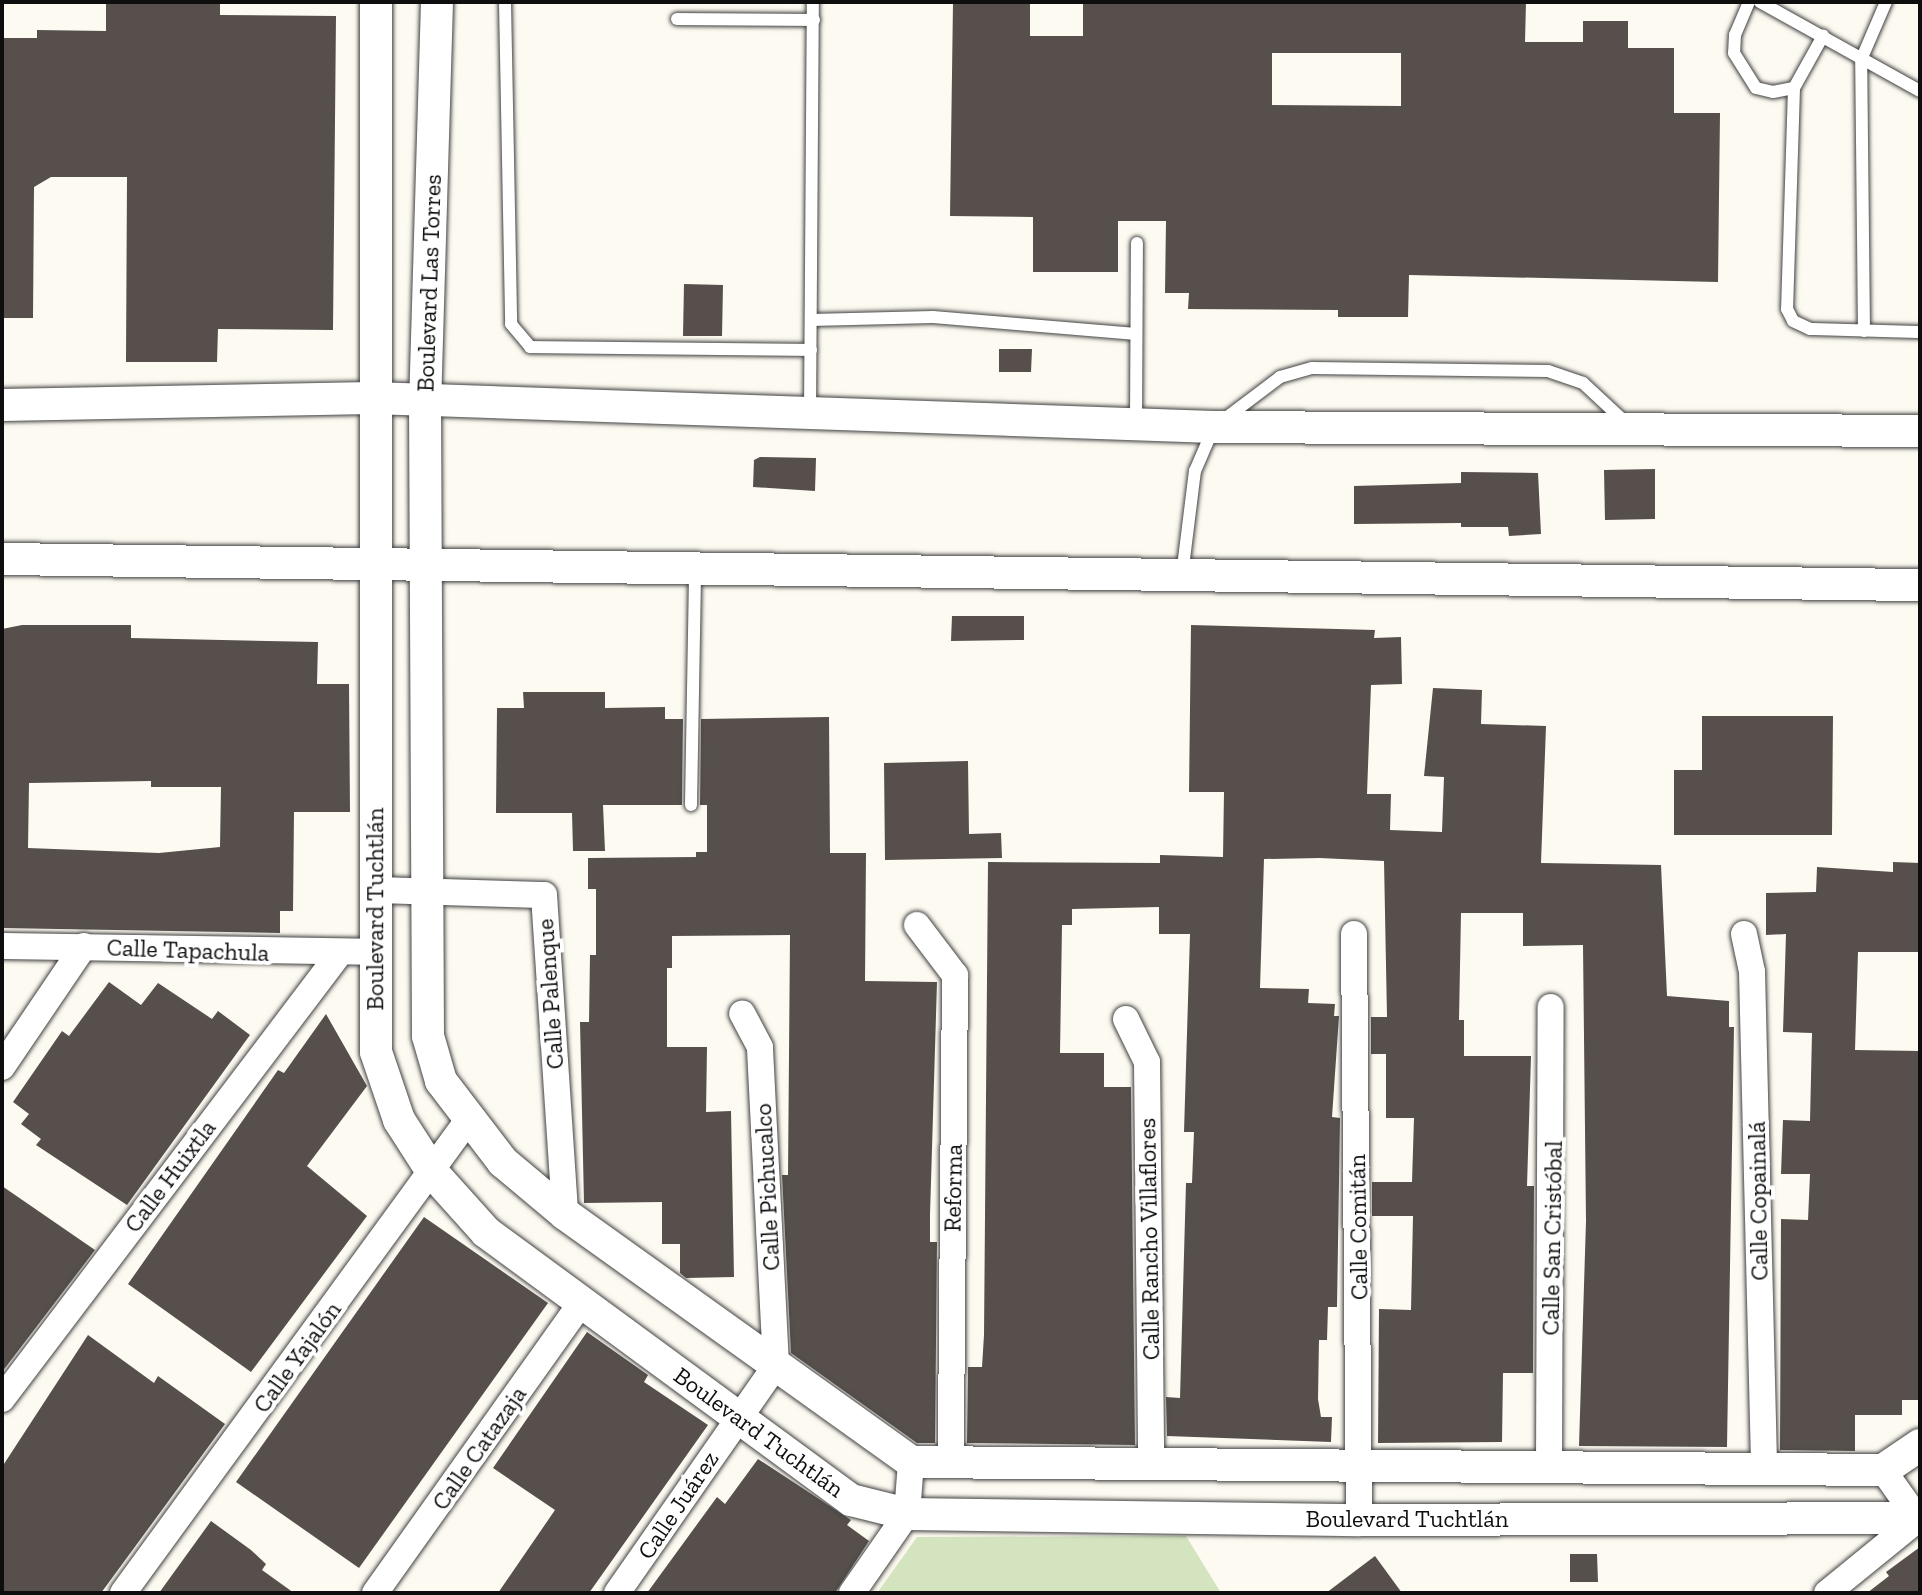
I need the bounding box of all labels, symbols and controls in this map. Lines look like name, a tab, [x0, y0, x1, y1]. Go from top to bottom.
street label: Boulevard Las Torres	[411, 173, 447, 393]
street label: Boulevard Tuchtlán	[361, 807, 389, 1011]
street label: Calle Palenque	[530, 918, 570, 1070]
street label: Calle Tapachula	[106, 933, 270, 967]
street label: Calle Pichucalco	[748, 1103, 786, 1271]
street label: Calle Huixtla	[118, 1114, 222, 1238]
street label: Calle Rancho Villaflores	[1132, 1117, 1166, 1361]
street label: Calle Copainalá	[1742, 1121, 1774, 1281]
street label: Calle San Cristóbal	[1536, 1140, 1568, 1336]
street label: Reforma	[938, 1144, 968, 1232]
street label: Calle Comitán	[1342, 1154, 1374, 1300]
street label: Calle Yajalón	[247, 1295, 347, 1419]
street label: Boulevard Tuchtlán	[668, 1361, 850, 1503]
street label: Calle Catazaja	[426, 1381, 532, 1515]
street label: Calle Juárez	[631, 1445, 725, 1565]
street label: Boulevard Tuchtlán	[1305, 1505, 1509, 1533]

